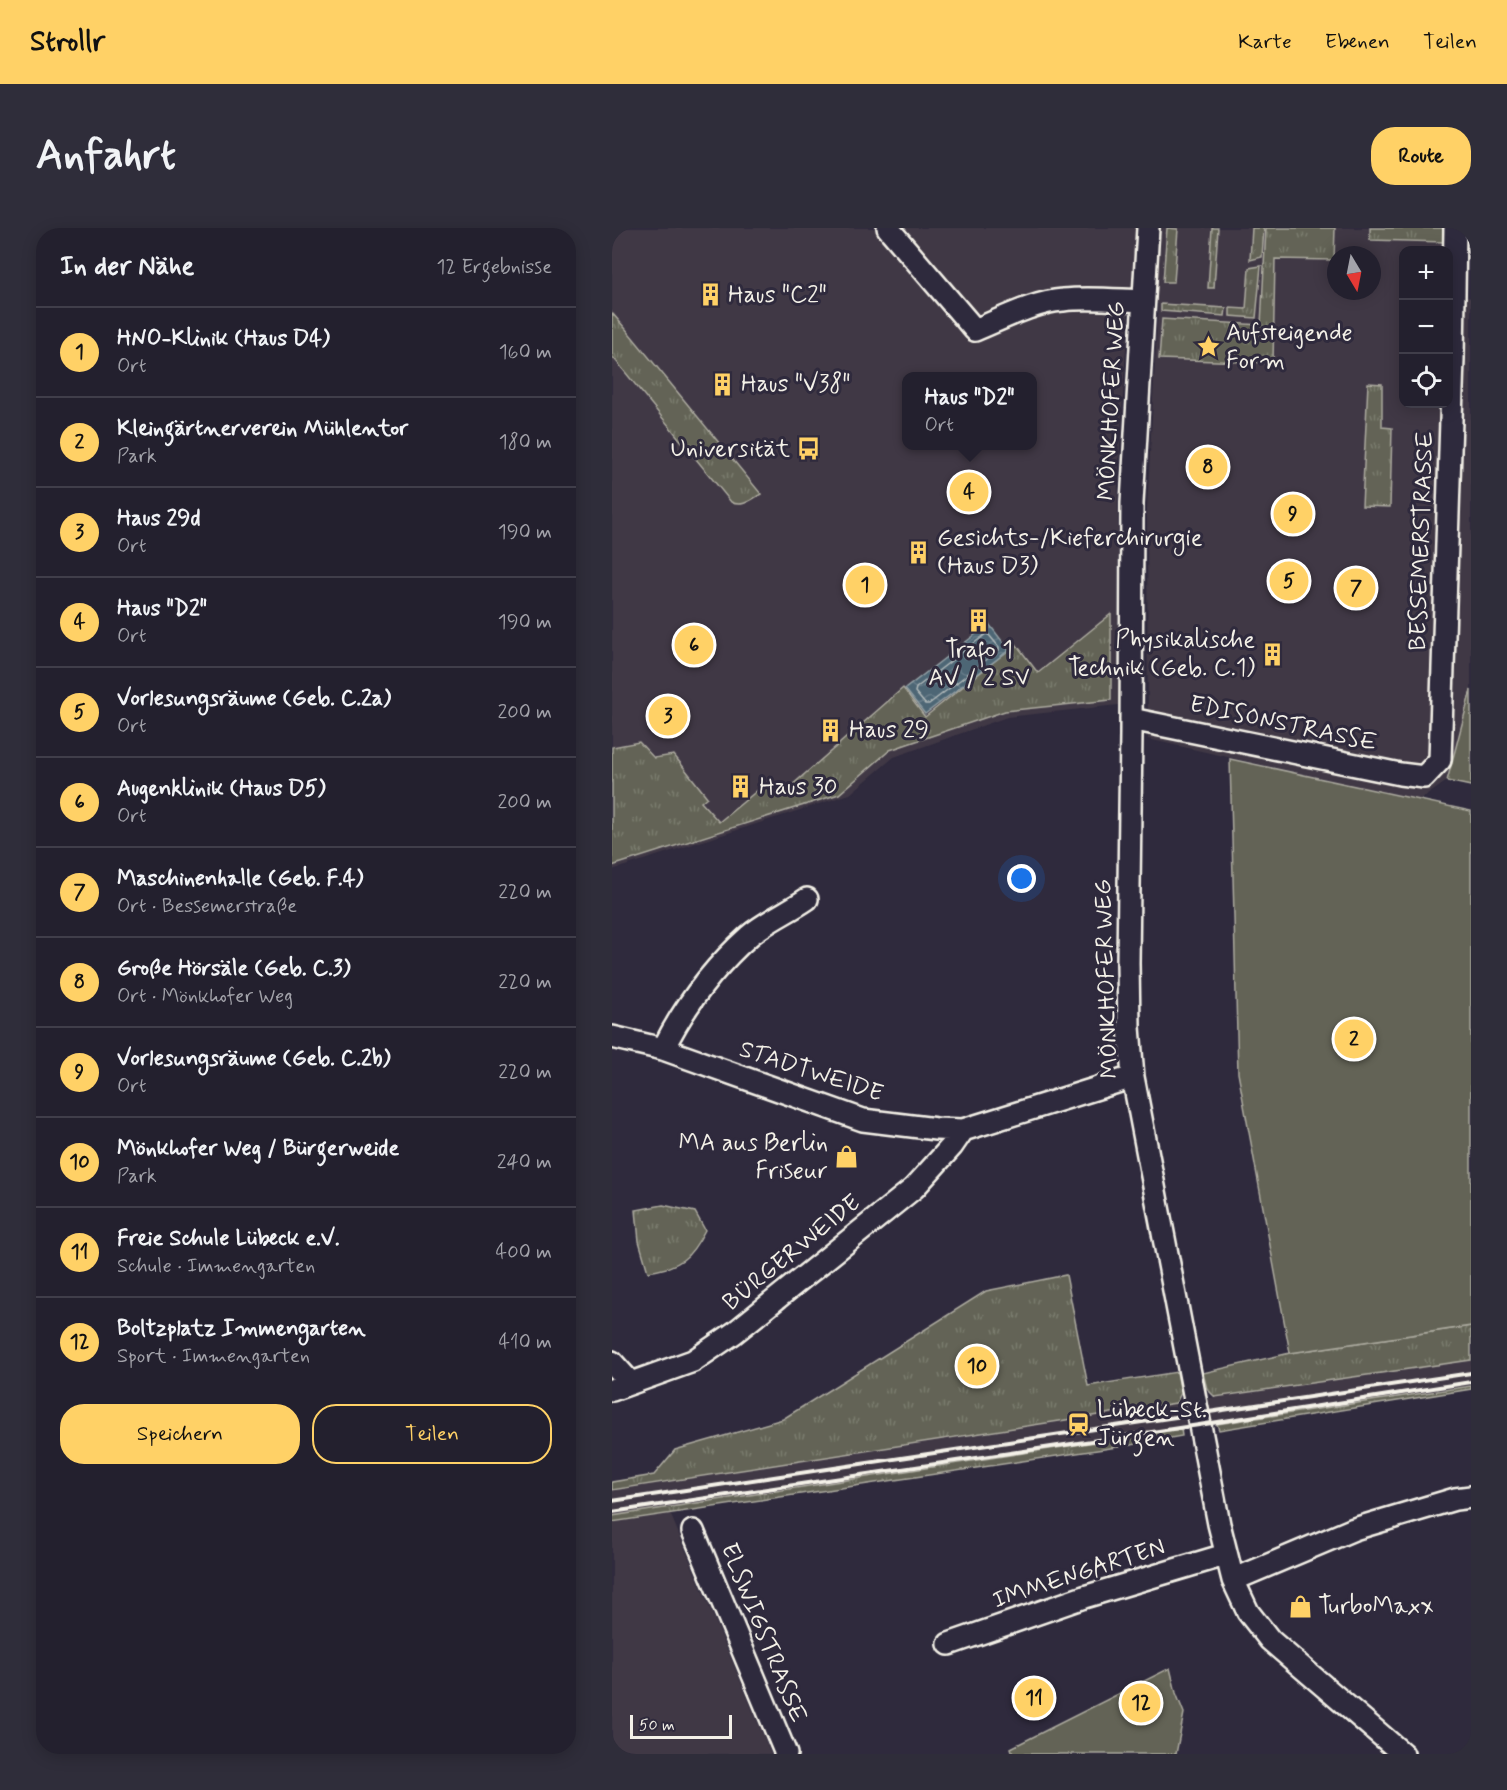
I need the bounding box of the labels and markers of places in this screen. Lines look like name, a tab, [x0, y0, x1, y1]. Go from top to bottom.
place label: Haus "C2"	[728, 280, 827, 311]
building icon: Haus "C2"	[697, 282, 723, 308]
place label: Aufsteigende Form	[1226, 318, 1353, 377]
place icon: Aufsteigende Form	[1195, 334, 1221, 360]
place label: Haus "V38"	[741, 369, 850, 400]
building icon: Haus "V38"	[710, 371, 736, 397]
place label: Universität	[670, 434, 790, 465]
bus stop icon: Universität	[795, 436, 821, 462]
pin: 8	[1188, 444, 1228, 490]
pin: 4	[950, 470, 988, 514]
pin: 9	[1274, 492, 1312, 536]
place label: Gesichts-/Kieferchirurgie (Haus D3)	[937, 523, 1203, 582]
building icon: Gesichts-/Kieferchirurgie (Haus D3)	[906, 539, 932, 565]
pin: 5	[1270, 558, 1308, 604]
pin: 1	[846, 562, 884, 608]
pin: 7	[1336, 566, 1376, 610]
building icon: Trafo 1 AV / 2 SV	[966, 607, 992, 633]
pin: 6	[674, 622, 713, 668]
place label: Physikalische Technik (Geb. C.1)	[1068, 625, 1255, 684]
place label: Trafo 1 AV / 2 SV	[928, 635, 1030, 694]
building icon: Physikalische Technik (Geb. C.1)	[1260, 641, 1286, 667]
pin: 3	[648, 694, 688, 738]
place label: Haus 29	[849, 715, 929, 746]
building icon: Haus 29	[818, 717, 844, 743]
place label: Haus 30	[759, 772, 838, 803]
building icon: Haus 30	[728, 774, 754, 800]
pin: 2	[1334, 1016, 1374, 1062]
place label: MA aus Berlin Friseur	[679, 1128, 828, 1187]
shop icon: MA aus Berlin Friseur	[833, 1144, 859, 1170]
pin: 10	[958, 1344, 997, 1388]
place label: Lübeck-St. Jürgen	[1097, 1395, 1207, 1457]
station icon: Lübeck-St. Jürgen	[1066, 1411, 1092, 1437]
place label: TurboMaxx	[1318, 1591, 1433, 1622]
shop icon: TurboMaxx	[1287, 1593, 1313, 1619]
pin: 11	[1014, 1676, 1054, 1720]
pin: 12	[1122, 1680, 1160, 1726]

